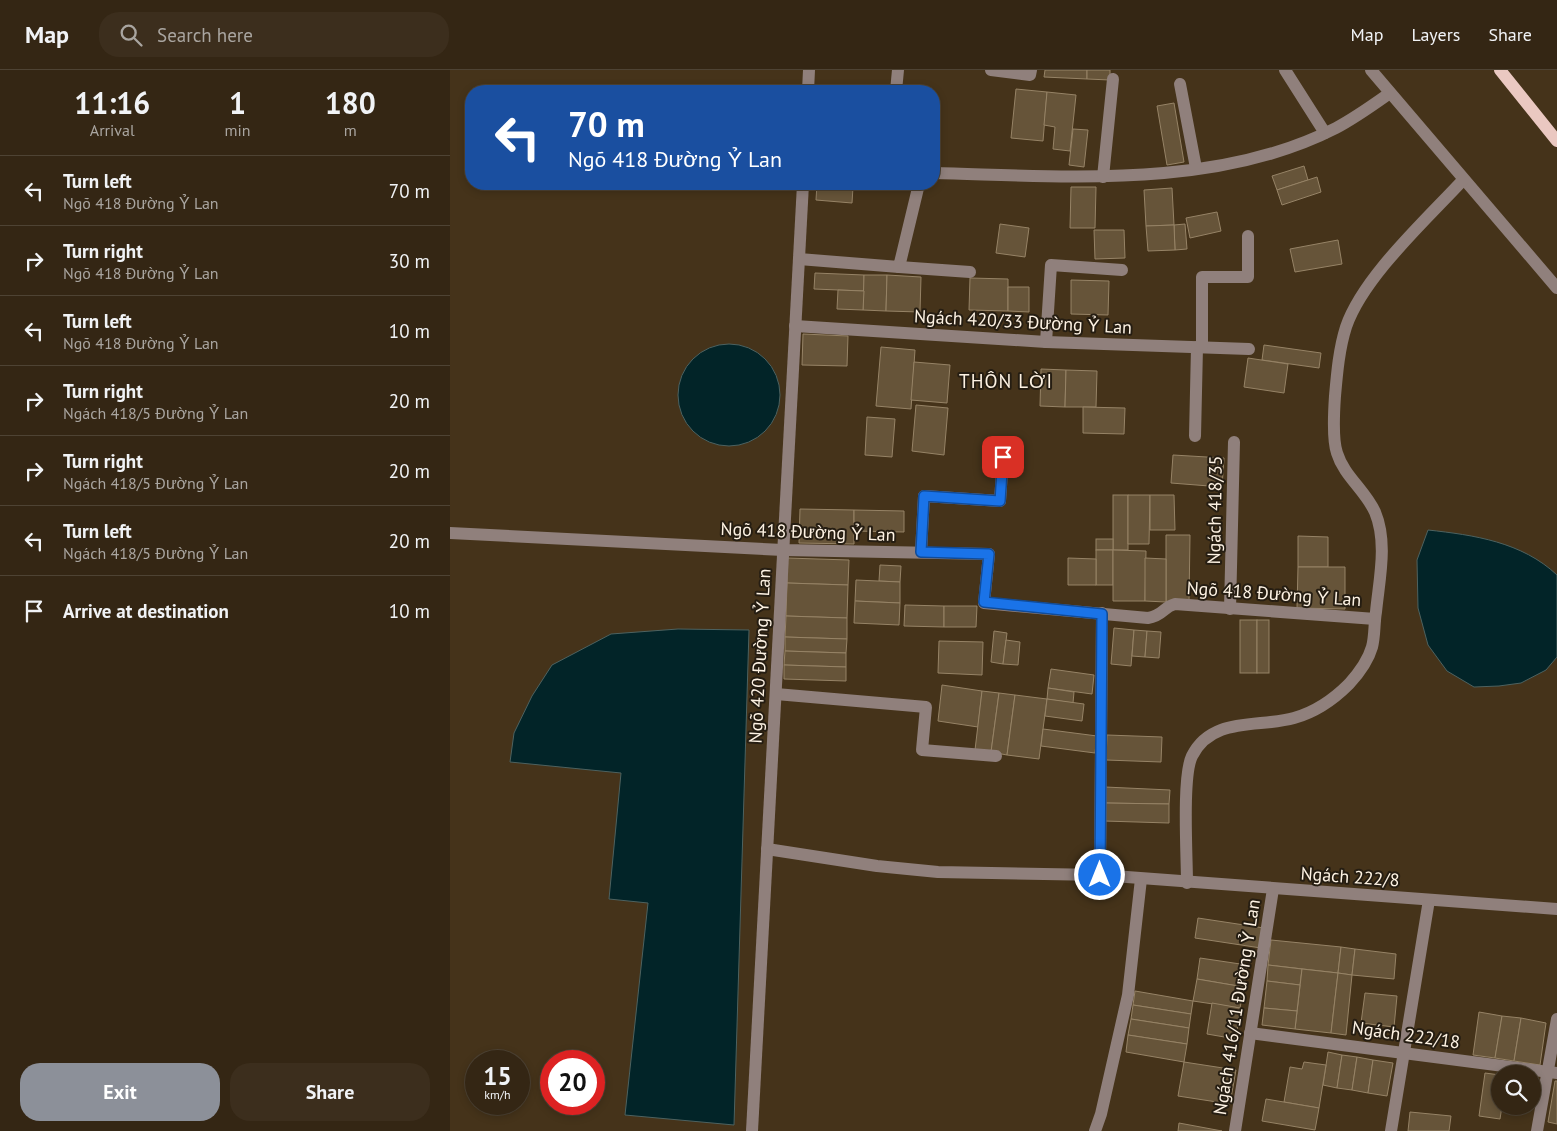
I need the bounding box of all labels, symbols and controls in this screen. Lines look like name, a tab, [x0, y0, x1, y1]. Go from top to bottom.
search box	[99, 12, 449, 57]
text: Map	[25, 19, 69, 50]
icon: search	[117, 21, 145, 49]
text: Search here	[157, 23, 253, 47]
text: Map	[1351, 23, 1383, 46]
text: Layers	[1411, 23, 1460, 46]
text: Share	[1488, 23, 1532, 46]
text: 11:16	[74, 83, 150, 122]
text: 1	[229, 83, 246, 122]
text: 180	[325, 83, 376, 122]
text: 70 m	[568, 101, 645, 147]
icon: left	[485, 105, 550, 170]
text: Arrival	[90, 120, 135, 140]
text: min	[225, 120, 251, 140]
text: m	[344, 120, 357, 140]
text: Ngõ 418 Đường Ỷ Lan	[568, 145, 782, 173]
text: Turn left	[63, 169, 132, 193]
icon: left	[20, 177, 48, 205]
text: 70 m	[389, 179, 430, 203]
text: Ngõ 418 Đường Ỷ Lan	[63, 193, 219, 213]
text: Turn right	[63, 239, 143, 263]
icon: right	[20, 247, 48, 275]
text: 30 m	[389, 249, 430, 273]
text: Ngõ 418 Đường Ỷ Lan	[63, 263, 219, 283]
street label: Ngách 420/33 Đường Ỷ Lan	[913, 304, 1133, 339]
text: Turn left	[63, 309, 132, 333]
icon: left	[20, 317, 48, 345]
text: 10 m	[389, 319, 430, 343]
text: Ngõ 418 Đường Ỷ Lan	[63, 333, 219, 353]
district label: THÔN LỜI	[959, 369, 1053, 393]
text: Turn right	[63, 379, 143, 403]
icon: right	[20, 387, 48, 415]
text: 20 m	[389, 389, 430, 413]
text: Ngách 418/5 Đường Ỷ Lan	[63, 403, 248, 423]
pin	[982, 436, 1024, 478]
icon: arrive	[989, 443, 1017, 471]
text: Turn right	[63, 449, 143, 473]
street label: Ngách 418/35	[1202, 455, 1227, 565]
icon: right	[20, 457, 48, 485]
text: 20 m	[389, 459, 430, 483]
text: Ngách 418/5 Đường Ỷ Lan	[63, 473, 248, 493]
street label: Ngõ 418 Đường Ỷ Lan	[720, 517, 896, 546]
text: Turn left	[63, 519, 132, 543]
icon: left	[20, 527, 48, 555]
text: 20 m	[389, 529, 430, 553]
text: Ngách 418/5 Đường Ỷ Lan	[63, 543, 248, 563]
street label: Ngõ 420 Đường Ỷ Lan	[743, 568, 776, 744]
street label: Ngõ 418 Đường Ỷ Lan	[1186, 576, 1362, 611]
icon: arrive	[20, 597, 48, 625]
text: Arrive at destination	[63, 599, 229, 623]
text: 10 m	[389, 599, 430, 623]
position arrow	[1073, 848, 1125, 900]
street label: Ngách 222/8	[1300, 862, 1400, 891]
street label: Ngách 416/11 Đường Ỷ Lan	[1208, 897, 1265, 1117]
street label: Ngách 222/18	[1351, 1016, 1462, 1053]
speed limit sign: 20	[540, 1050, 605, 1115]
text: 15	[483, 1060, 512, 1092]
button: Exit	[20, 1063, 220, 1121]
button: Share	[230, 1063, 430, 1121]
map controls	[1491, 1065, 1541, 1115]
button: search	[1491, 1065, 1541, 1115]
text: km/h	[484, 1087, 511, 1102]

